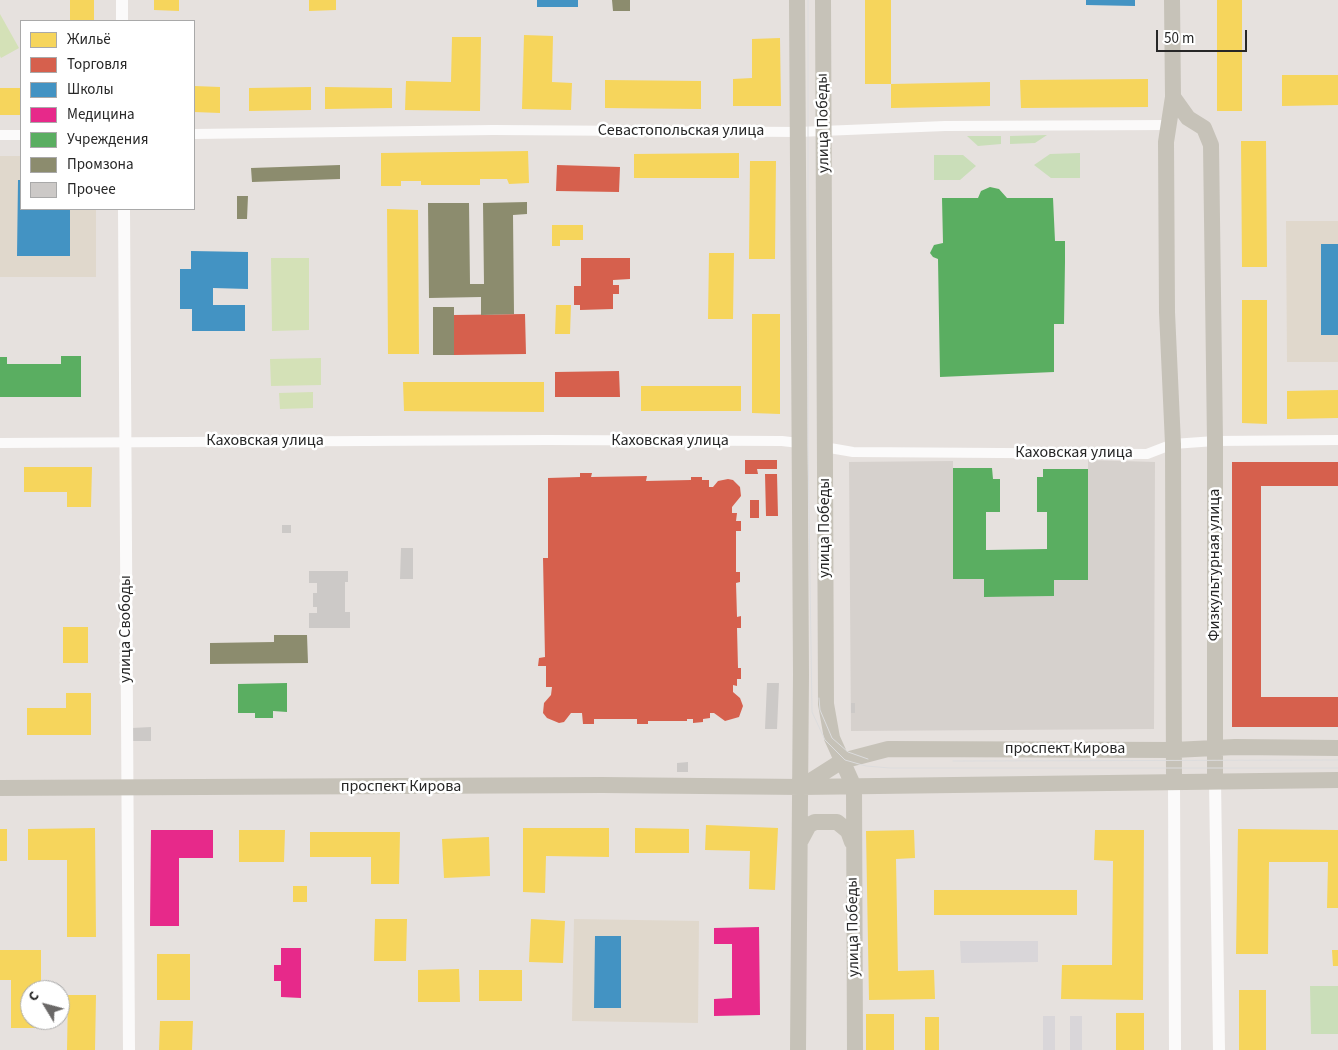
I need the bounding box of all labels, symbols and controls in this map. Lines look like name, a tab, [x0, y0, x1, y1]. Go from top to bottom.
legend	[20, 20, 195, 210]
scale bar	[1158, 20, 1249, 52]
text: 50 m	[1164, 28, 1194, 49]
text: Жильё	[67, 29, 111, 50]
text: Торговля	[67, 54, 127, 75]
street label: улица Победы	[814, 73, 834, 173]
text: Школы	[67, 79, 114, 100]
text: Медицина	[67, 104, 135, 125]
street label: Севастопольская улица	[598, 121, 764, 141]
text: Учреждения	[67, 129, 148, 150]
text: Промзона	[67, 154, 134, 175]
text: Прочее	[67, 179, 116, 200]
street label: Каховская улица	[206, 431, 324, 451]
street label: Каховская улица	[611, 431, 729, 451]
street label: Каховская улица	[1015, 443, 1133, 463]
street label: улица Победы	[815, 478, 835, 578]
street label: Физкультурная улица	[1205, 489, 1225, 641]
street label: улица Свободы	[116, 575, 136, 683]
street label: проспект Кирова	[1005, 739, 1125, 759]
street label: проспект Кирова	[341, 777, 461, 797]
street label: улица Победы	[844, 877, 864, 977]
north arrow	[20, 980, 70, 1030]
text: С	[23, 987, 44, 1006]

